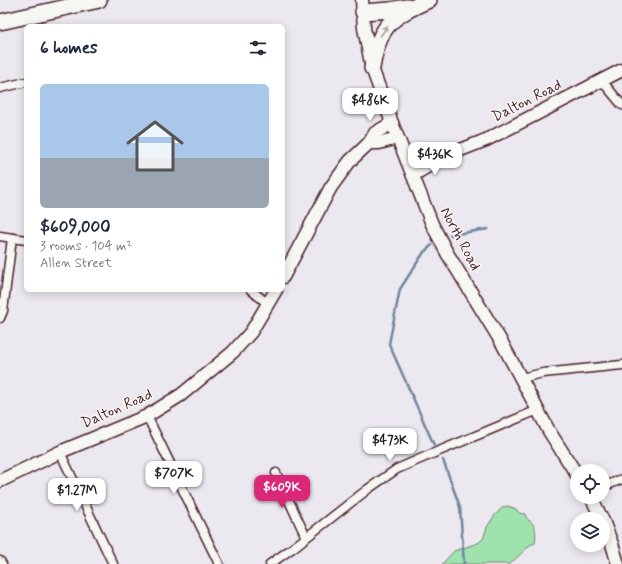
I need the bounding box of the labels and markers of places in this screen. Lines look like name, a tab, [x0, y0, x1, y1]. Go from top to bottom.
pin: $486K	[342, 88, 398, 122]
pin: $436K	[407, 142, 463, 176]
pin: $473K	[362, 428, 418, 462]
pin: $707K	[146, 461, 202, 495]
pin: $609K	[254, 475, 310, 509]
pin: $1.27M	[44, 478, 110, 512]

